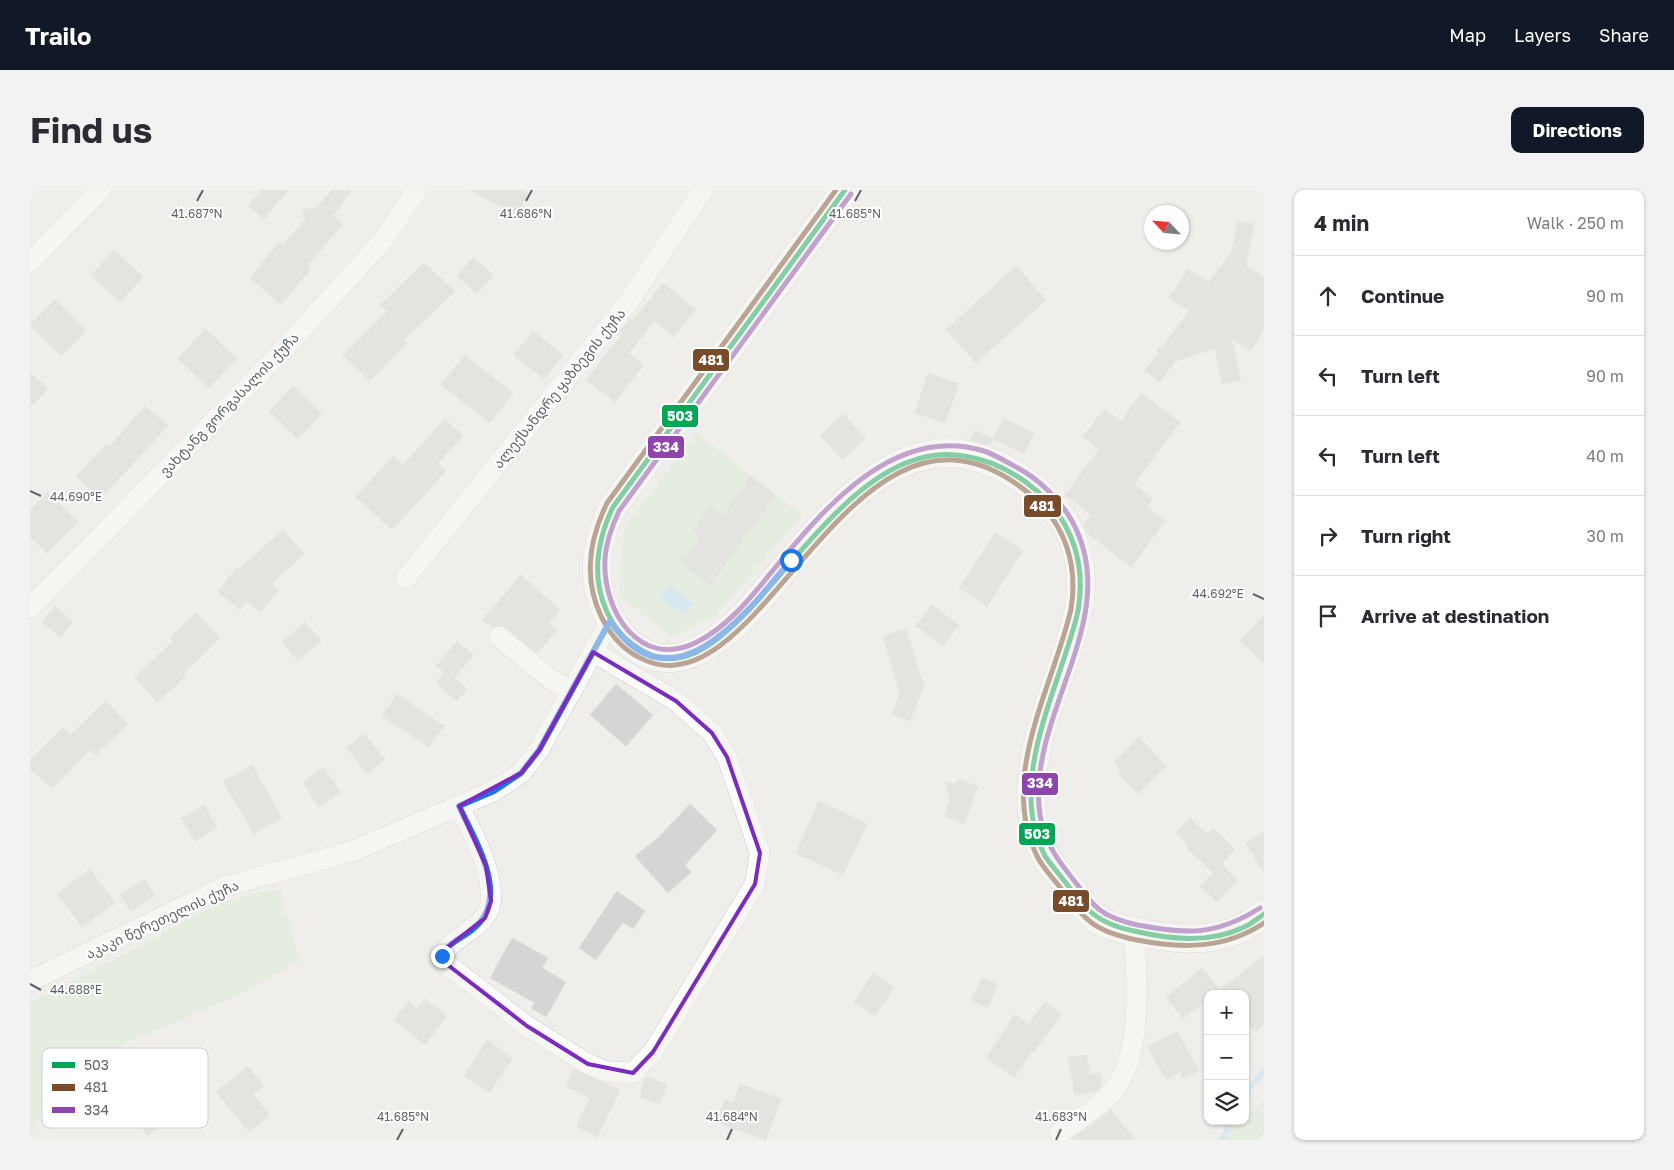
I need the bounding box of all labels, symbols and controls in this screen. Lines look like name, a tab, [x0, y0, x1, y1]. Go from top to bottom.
text: Trailo	[25, 21, 91, 50]
text: Map	[1449, 24, 1486, 46]
text: Layers	[1514, 24, 1571, 46]
text: Share	[1599, 24, 1649, 46]
button: Directions	[1511, 107, 1644, 153]
text: Find us	[30, 109, 152, 151]
north arrow	[1144, 205, 1189, 250]
text: 41.687°N	[171, 206, 223, 221]
text: 41.686°N	[500, 206, 552, 221]
text: 41.685°N	[829, 206, 881, 221]
text: 4 min	[1314, 210, 1369, 236]
text: Walk · 250 m	[1527, 213, 1624, 233]
icon: ahead	[1314, 282, 1342, 310]
text: Continue	[1361, 284, 1444, 307]
text: 90 m	[1586, 286, 1624, 306]
street label: ალექსანდრე ყაზბეგის ქუჩა	[489, 305, 630, 472]
street label: ვახტანგ გორგასალის ქუჩა	[156, 329, 303, 480]
line badge: 481	[692, 348, 730, 372]
text: 481	[699, 351, 723, 368]
icon: left	[1314, 362, 1342, 390]
text: Turn left	[1361, 364, 1440, 387]
text: 90 m	[1586, 366, 1624, 386]
line badge: 503	[661, 404, 699, 428]
text: 503	[667, 407, 693, 424]
line badge: 334	[647, 435, 685, 459]
text: 334	[653, 438, 679, 455]
icon: left	[1314, 442, 1342, 470]
text: Turn left	[1361, 444, 1440, 467]
text: 40 m	[1586, 446, 1624, 466]
text: 44.690°E	[50, 489, 102, 504]
line badge: 481	[1023, 494, 1062, 518]
text: 481	[1030, 497, 1054, 514]
icon: right	[1314, 522, 1342, 550]
text: Turn right	[1361, 524, 1451, 547]
text: 30 m	[1587, 526, 1624, 546]
route start	[780, 549, 803, 572]
text: 44.692°E	[1192, 586, 1244, 601]
icon: arrive	[1314, 602, 1342, 630]
text: Arrive at destination	[1361, 604, 1549, 627]
line badge: 334	[1021, 772, 1059, 796]
text: 334	[1027, 774, 1053, 791]
line badge: 503	[1018, 822, 1056, 846]
text: 503	[1024, 825, 1050, 842]
street label: აკაკი წერეთელის ქუჩა	[83, 876, 242, 963]
line badge: 481	[1052, 889, 1090, 913]
text: 481	[1059, 892, 1083, 909]
route end	[431, 945, 454, 968]
text: 44.688°E	[50, 982, 102, 997]
map controls	[1204, 990, 1249, 1125]
button: +	[1204, 990, 1249, 1035]
button: −	[1204, 1035, 1249, 1080]
legend	[42, 1048, 208, 1128]
text: 503	[84, 1056, 109, 1073]
text: 481	[84, 1078, 108, 1095]
button: layers	[1204, 1080, 1249, 1125]
text: 334	[84, 1101, 109, 1118]
text: 41.685°N	[377, 1109, 429, 1124]
text: 41.684°N	[706, 1109, 758, 1124]
text: 41.683°N	[1035, 1109, 1087, 1124]

